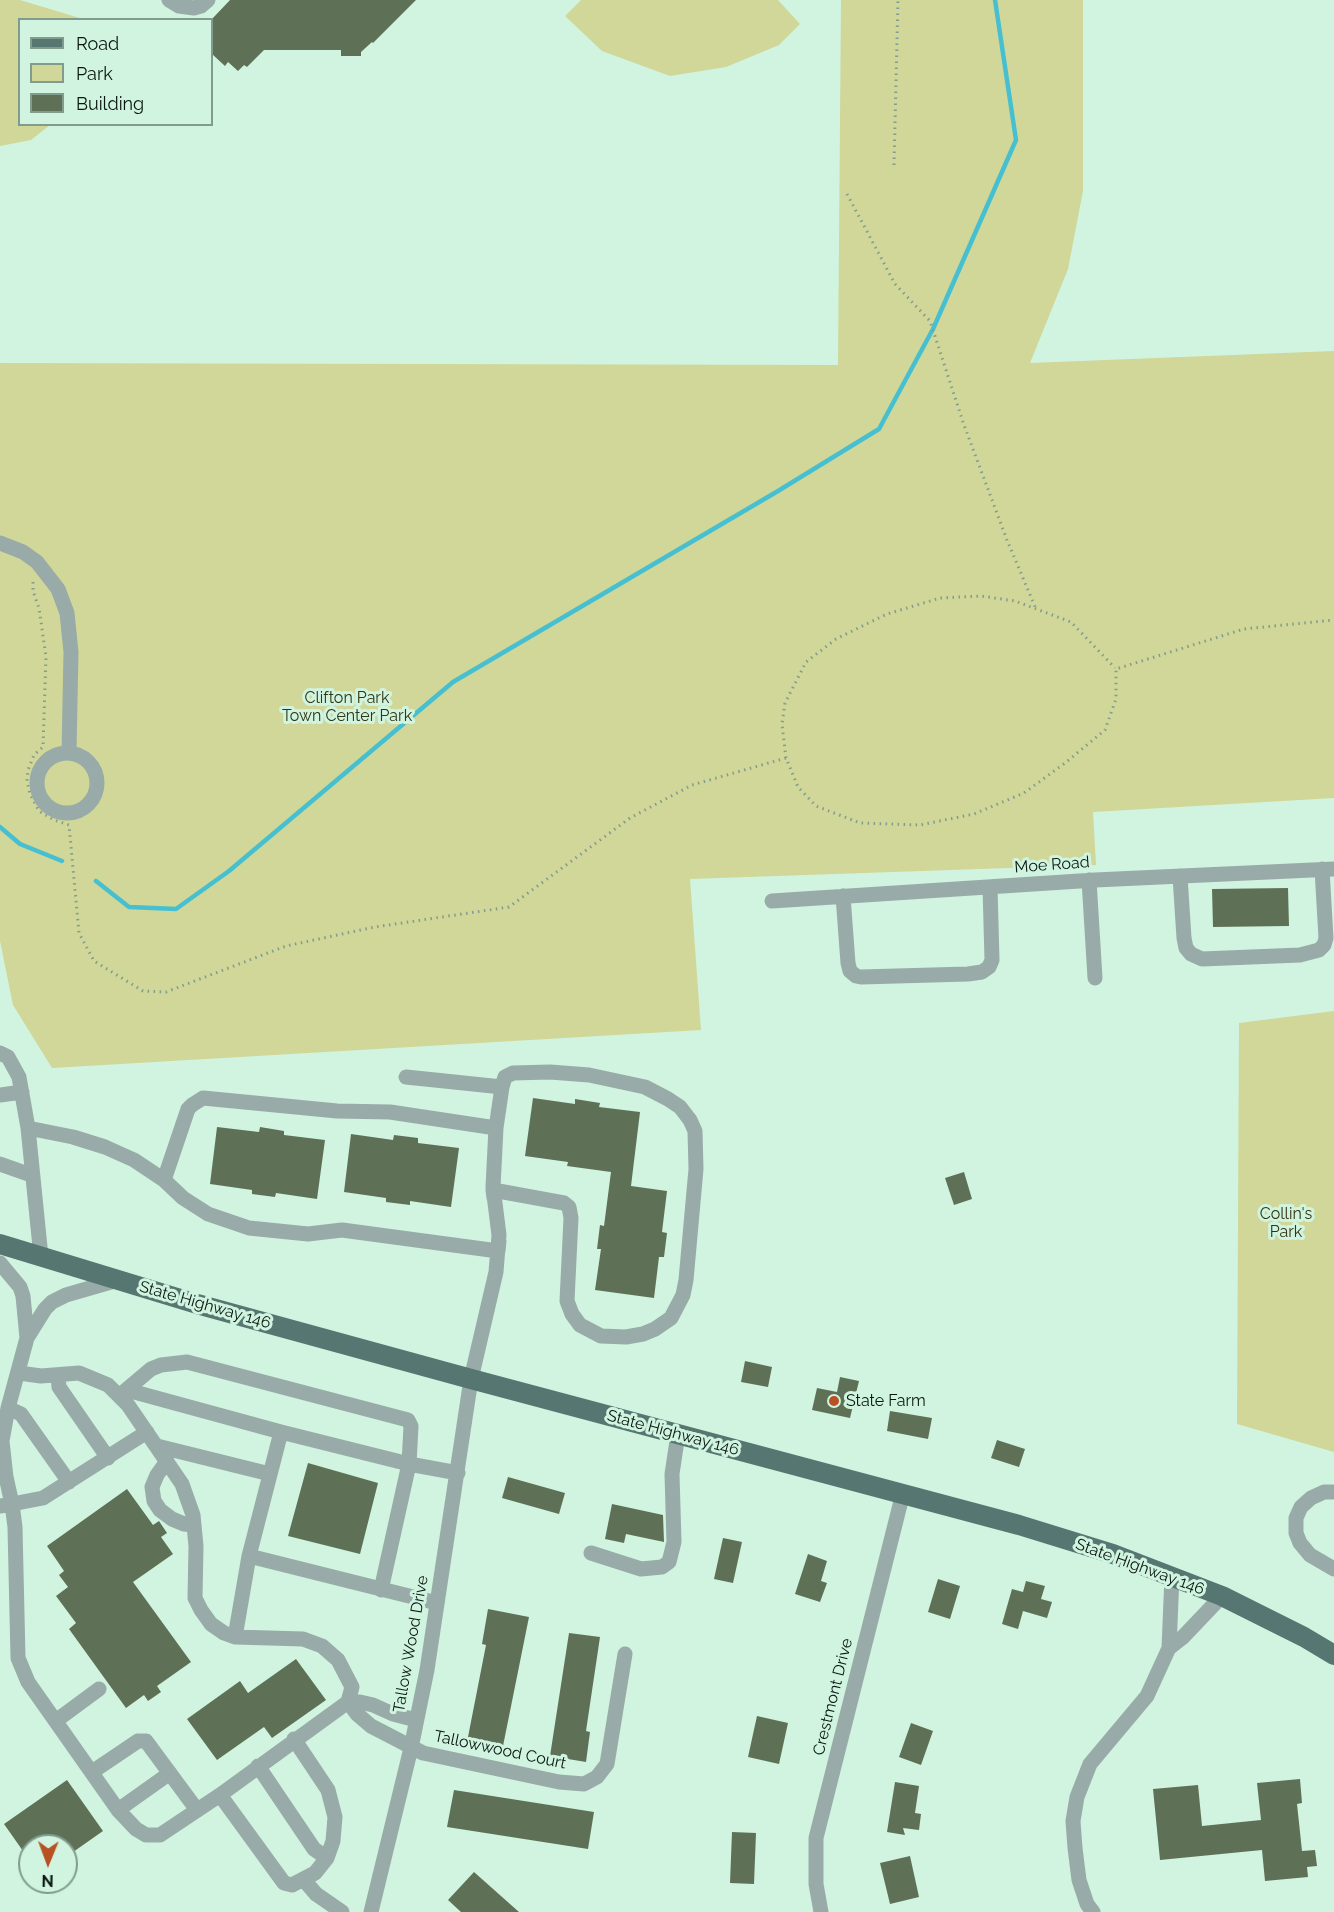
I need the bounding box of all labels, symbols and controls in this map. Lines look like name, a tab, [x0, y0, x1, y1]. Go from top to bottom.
legend	[18, 18, 213, 126]
text: Road	[76, 33, 119, 54]
text: Park	[76, 63, 113, 84]
text: Building	[76, 93, 144, 114]
park label: Clifton Park Town Center Park	[282, 688, 412, 726]
street label: Moe Road	[1014, 853, 1090, 877]
park label: Collin's Park	[1260, 1204, 1312, 1242]
street label: State Highway 146	[137, 1277, 273, 1333]
place label: State Farm	[846, 1391, 926, 1411]
marker: State Farm	[827, 1394, 841, 1408]
street label: State Highway 146	[605, 1406, 741, 1460]
street label: State Highway 146	[1073, 1535, 1207, 1599]
street label: Tallow Wood Drive	[389, 1574, 433, 1714]
street label: Crestmont Drive	[809, 1637, 857, 1757]
street label: Tallowwood Court	[432, 1727, 568, 1773]
north arrow	[18, 1834, 78, 1894]
text: N	[41, 1871, 54, 1890]

